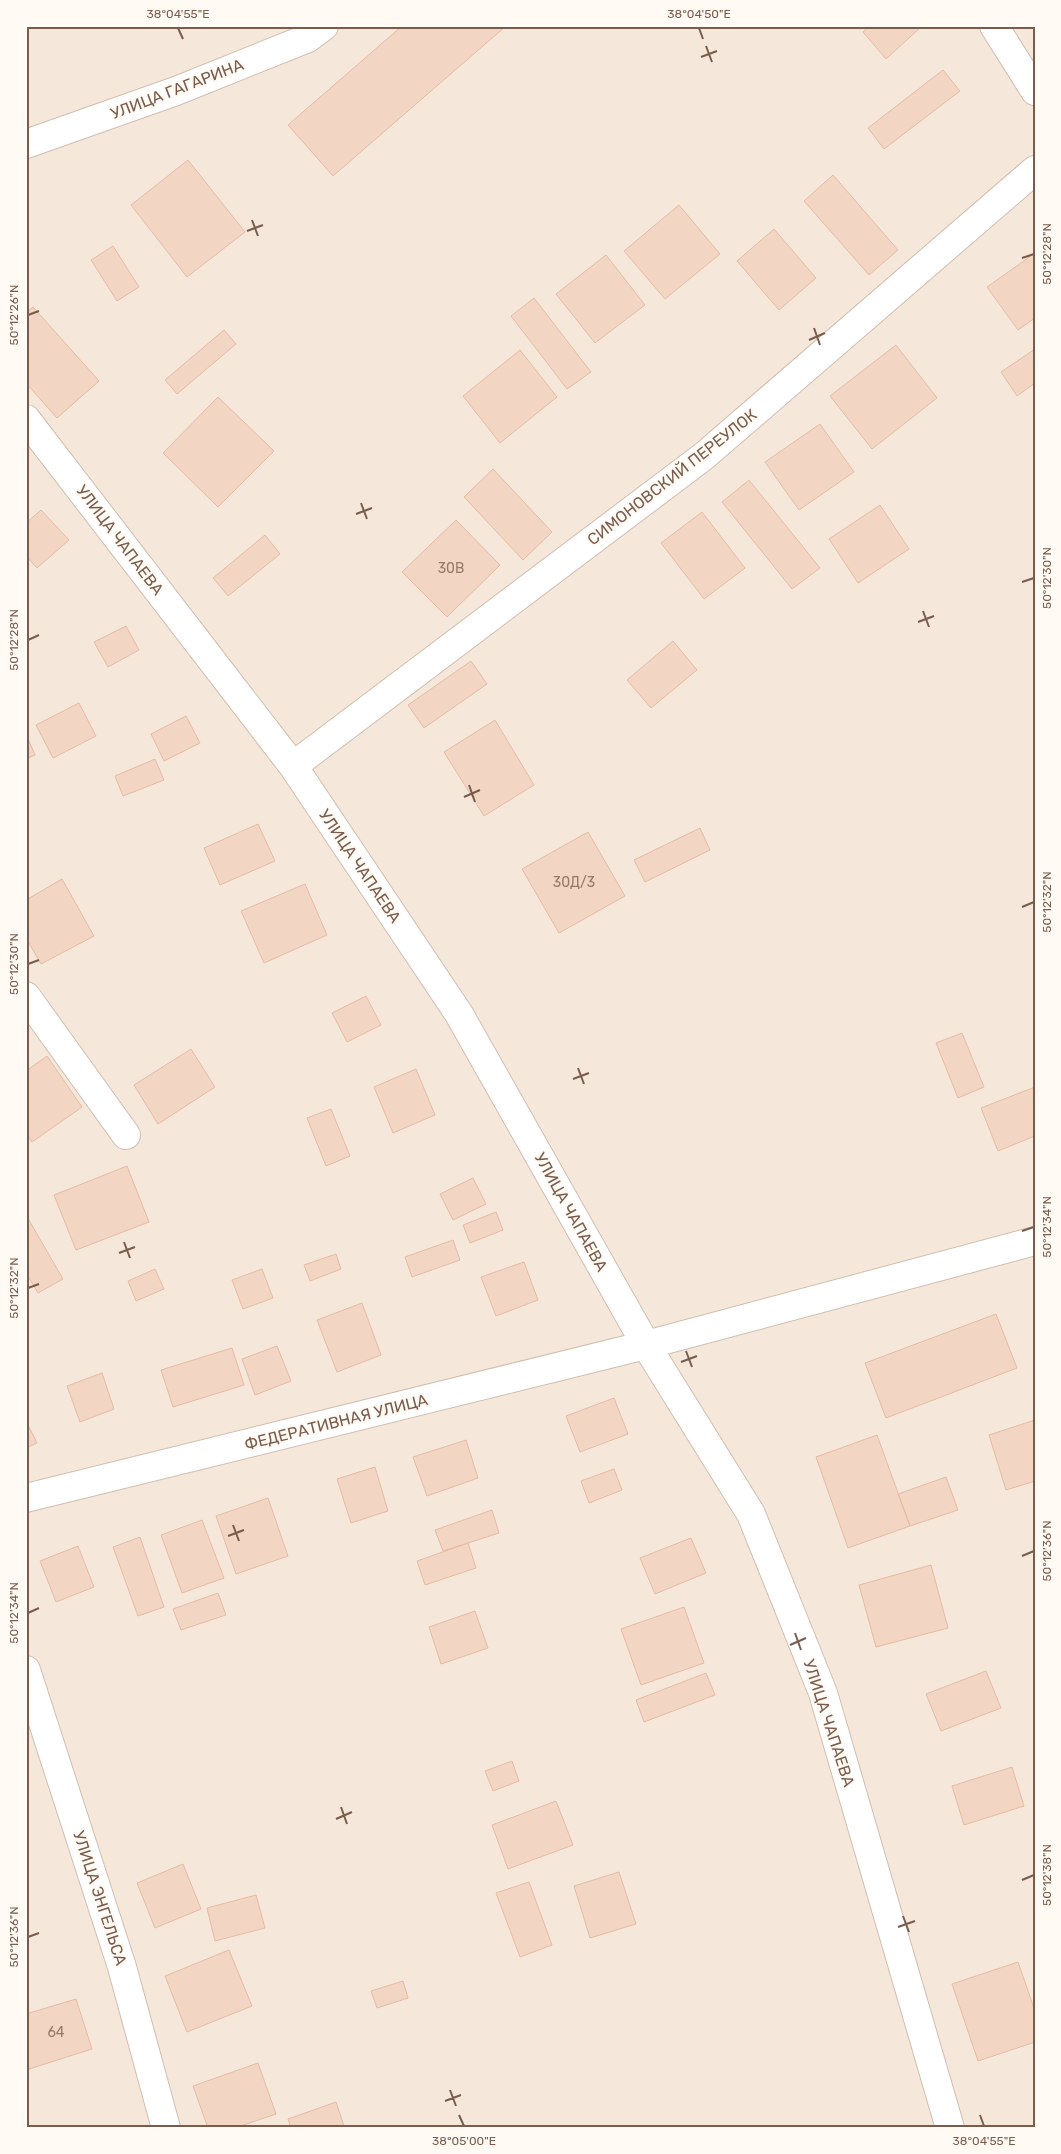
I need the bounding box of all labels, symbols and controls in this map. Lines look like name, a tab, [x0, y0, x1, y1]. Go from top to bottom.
text: 38°04'55"E	[147, 7, 209, 21]
text: 38°04'50"E	[667, 7, 731, 21]
street label: УЛИЦА ГАГАРИНА	[108, 55, 246, 123]
text: 50°12'28"N	[1040, 223, 1054, 285]
text: 50°12'26"N	[7, 285, 21, 345]
street label: СИМОНОВСКИЙ ПЕРЕУЛОК	[583, 405, 761, 549]
street label: УЛИЦА ЧАПАЕВА	[72, 481, 168, 599]
text: 50°12'30"N	[1040, 547, 1054, 609]
house number: 30В	[438, 560, 464, 577]
text: 50°12'28"N	[7, 609, 21, 671]
street label: УЛИЦА ЧАПАЕВА	[315, 806, 405, 927]
text: 50°12'32"N	[1040, 871, 1054, 933]
house number: 30Д/3	[553, 874, 595, 891]
text: 50°12'30"N	[7, 933, 21, 995]
street label: УЛИЦА ЧАПАЕВА	[530, 1149, 612, 1275]
text: 50°12'34"N	[1040, 1196, 1054, 1258]
text: 50°12'32"N	[7, 1257, 21, 1319]
street label: ФЕДЕРАТИВНАЯ УЛИЦА	[242, 1390, 430, 1454]
text: 50°12'36"N	[1040, 1520, 1054, 1582]
text: 50°12'34"N	[7, 1582, 21, 1644]
street label: УЛИЦА ЧАПАЕВА	[799, 1657, 859, 1789]
street label: УЛИЦА ЭНГЕЛЬСА	[69, 1828, 131, 1968]
text: 50°12'38"N	[1040, 1844, 1054, 1906]
text: 50°12'36"N	[7, 1906, 21, 1968]
house number: 64	[47, 2024, 65, 2041]
text: 38°05'00"E	[432, 2134, 496, 2148]
text: 38°04'55"E	[953, 2134, 1015, 2148]

